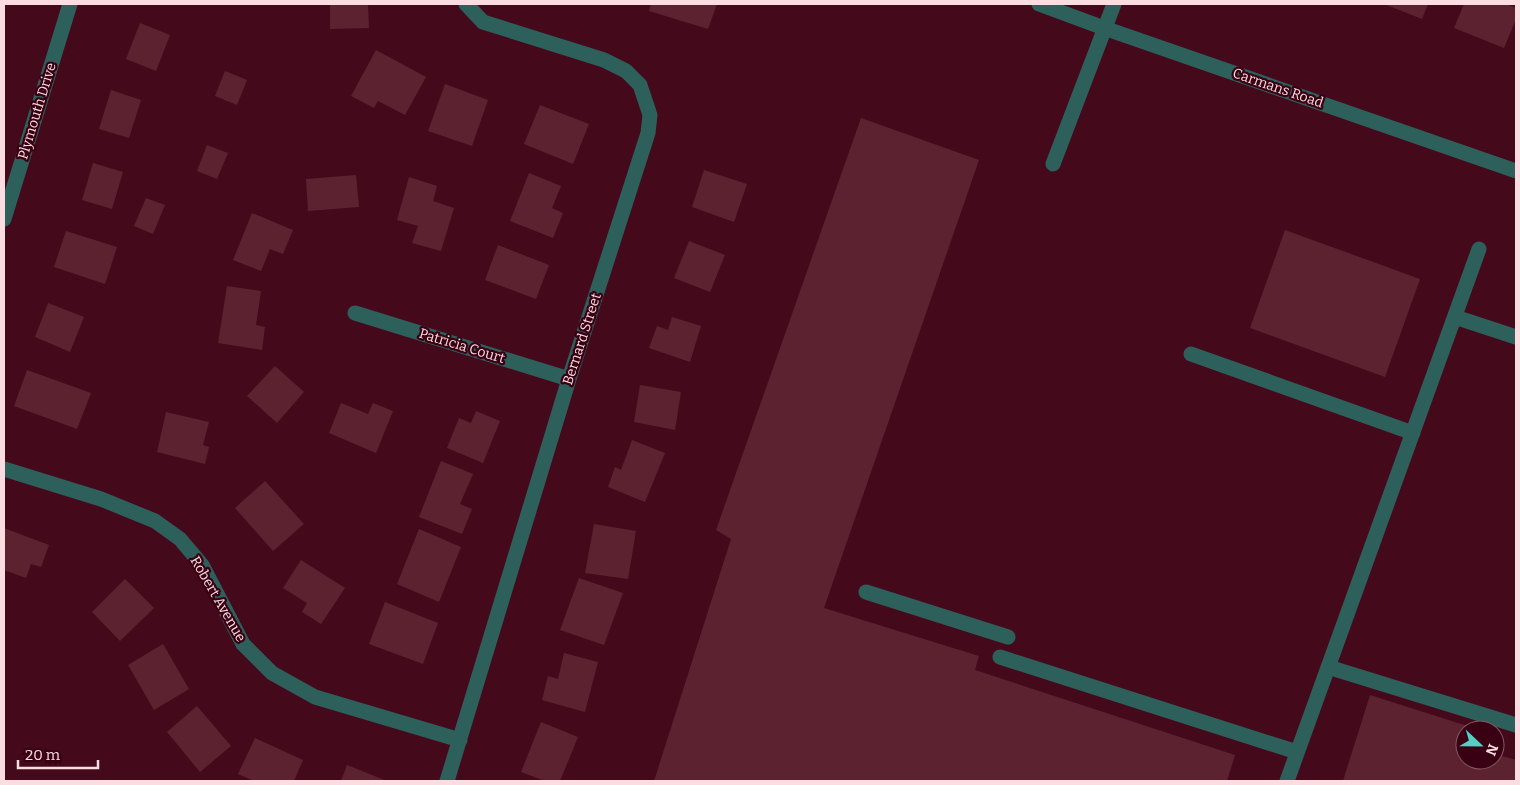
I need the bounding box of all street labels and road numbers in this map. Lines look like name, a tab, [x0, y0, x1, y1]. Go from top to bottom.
street label: Plymouth Drive	[14, 61, 60, 161]
street label: Carmans Road	[1230, 65, 1326, 111]
street label: Bernard Street	[559, 291, 605, 387]
street label: Patricia Court	[417, 325, 507, 367]
street label: Robert Avenue	[187, 553, 249, 645]

